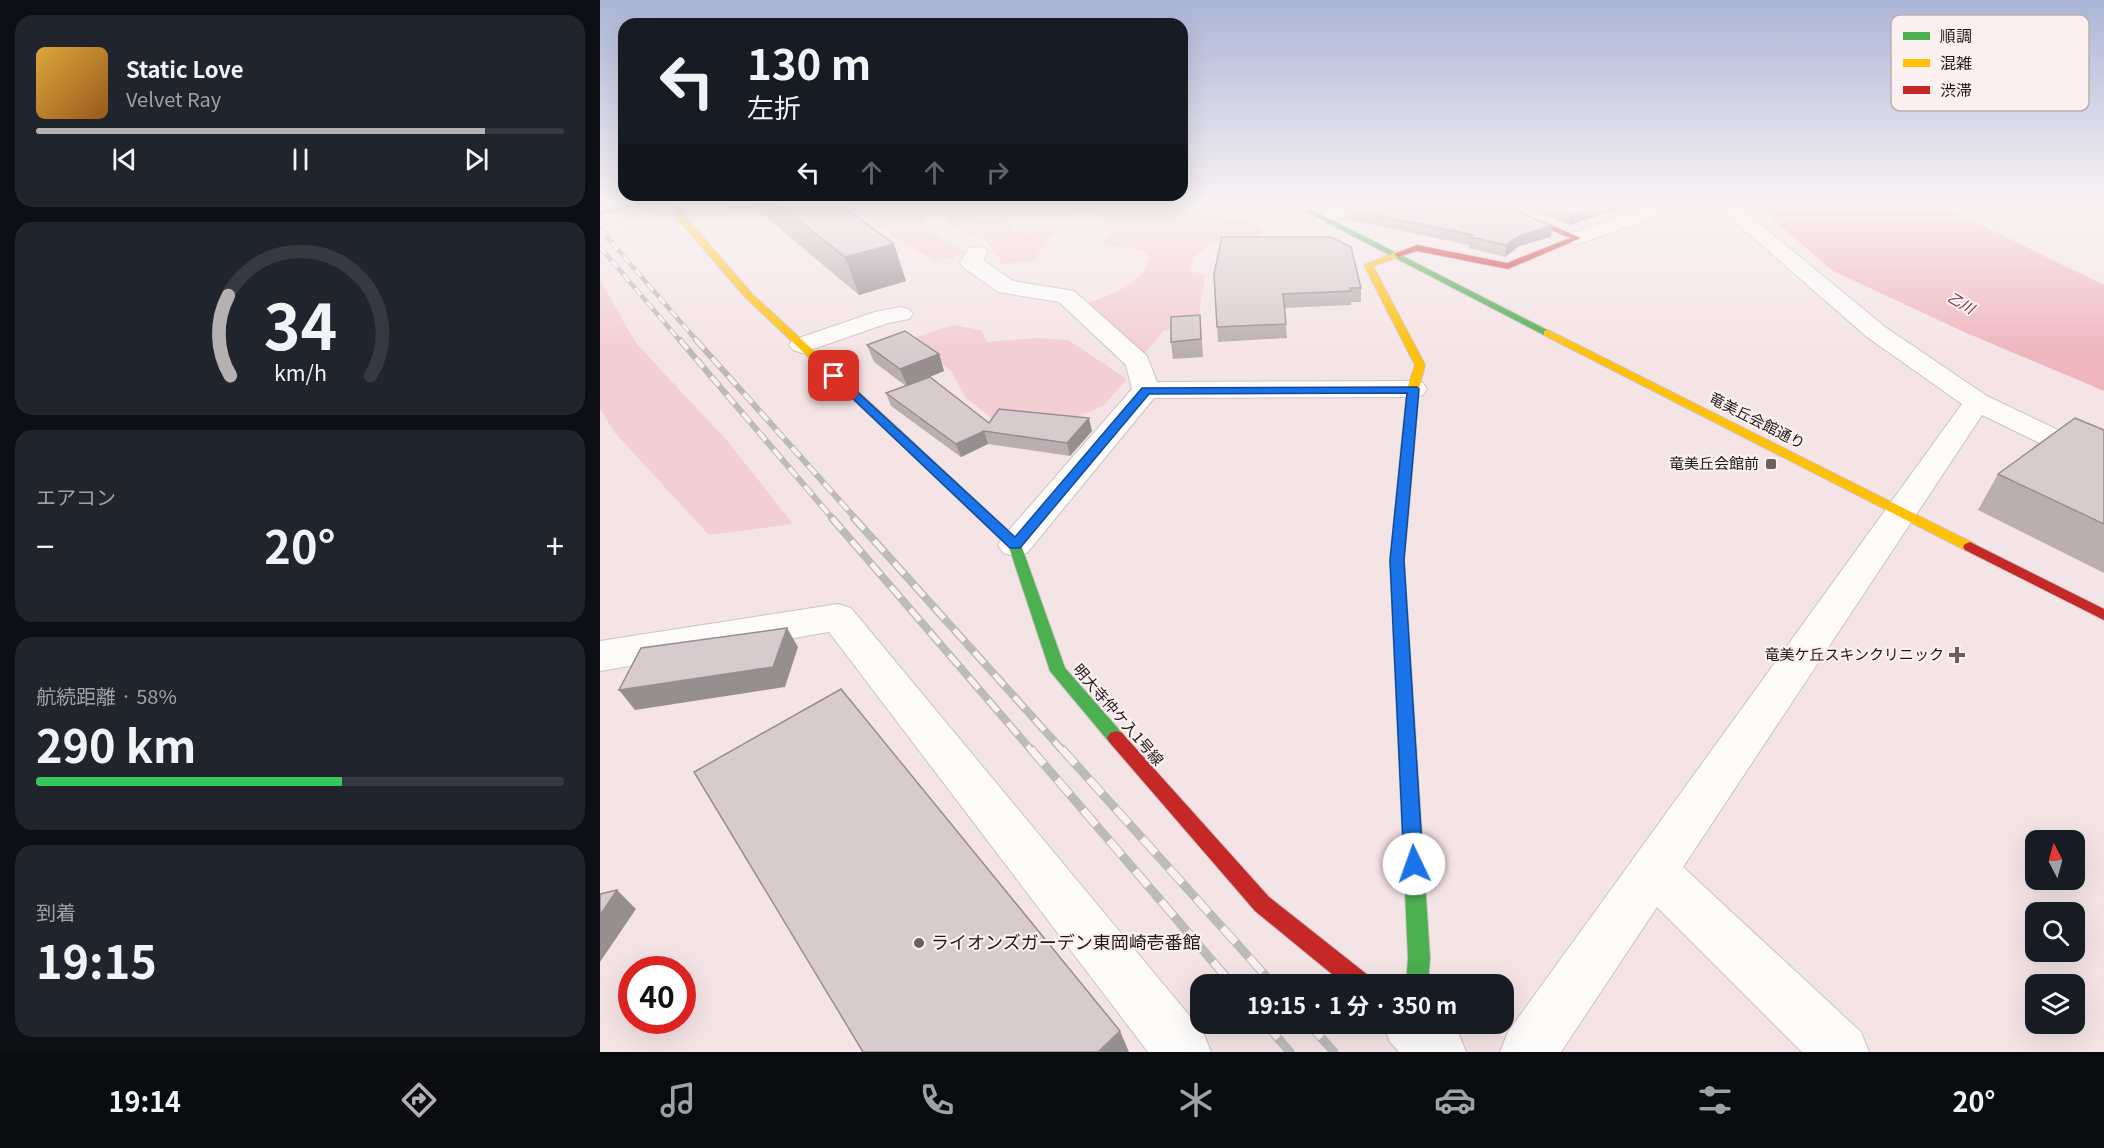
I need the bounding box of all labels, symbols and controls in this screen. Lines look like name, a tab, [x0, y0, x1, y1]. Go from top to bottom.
legend	[1891, 15, 2089, 111]
text: 順調	[1940, 23, 1972, 47]
text: 130 m	[747, 31, 871, 92]
icon: left	[648, 42, 726, 120]
text: 混雑	[1940, 50, 1972, 74]
text: Static Love	[126, 52, 243, 84]
text: 渋滞	[1940, 77, 1972, 101]
text: Velvet Ray	[126, 84, 221, 113]
text: 左折	[747, 87, 801, 126]
icon: previous	[108, 143, 141, 176]
icon: pause	[284, 143, 317, 176]
icon: next	[460, 143, 493, 176]
icon: left	[792, 156, 825, 189]
icon: ahead	[855, 156, 888, 189]
icon: ahead	[918, 156, 951, 189]
icon: right	[981, 156, 1014, 189]
text: 34	[263, 278, 337, 368]
water label: 乙川	[1944, 286, 1980, 319]
pin	[808, 350, 859, 401]
text: km/h	[273, 356, 327, 387]
icon: arrive	[817, 359, 850, 392]
street label: 竜美丘会館通り	[1706, 386, 1809, 453]
place label: 竜美丘会館前	[1669, 452, 1759, 473]
marker: 竜美丘会館前	[1764, 457, 1778, 471]
text: エアコン	[36, 482, 116, 511]
text: 20°	[264, 512, 336, 577]
text: −	[36, 521, 54, 569]
text: +	[546, 521, 564, 569]
place label: 竜美ケ丘スキンクリニック	[1764, 643, 1944, 664]
marker: 竜美ケ丘スキンクリニック	[1948, 646, 1966, 664]
street label: 明大寺仲ケ入1号線	[1069, 659, 1169, 769]
text: 航続距離 · 58%	[36, 681, 177, 710]
text: 290 km	[36, 711, 196, 776]
north arrow	[2025, 830, 2085, 890]
map controls	[2025, 830, 2085, 1034]
position arrow	[1382, 832, 1446, 896]
text: 到着	[36, 897, 76, 926]
button: search	[2025, 902, 2085, 962]
text: 19:15	[36, 927, 157, 992]
place label: ライオンズガーデン東岡崎壱番館	[931, 928, 1201, 954]
marker: ライオンズガーデン東岡崎壱番館	[912, 936, 926, 950]
speed limit sign: 40	[618, 956, 696, 1034]
button: layers	[2025, 974, 2085, 1034]
text: 19:15 · 1 分 · 350 m	[1247, 988, 1457, 1020]
icon: directions	[398, 1079, 440, 1121]
icon: music	[657, 1079, 699, 1121]
icon: phone	[916, 1079, 958, 1121]
icon: climate	[1175, 1079, 1217, 1121]
icon: car	[1434, 1079, 1476, 1121]
icon: filters	[1694, 1079, 1736, 1121]
text: 19:14	[109, 1081, 181, 1120]
text: 20°	[1953, 1081, 1995, 1120]

